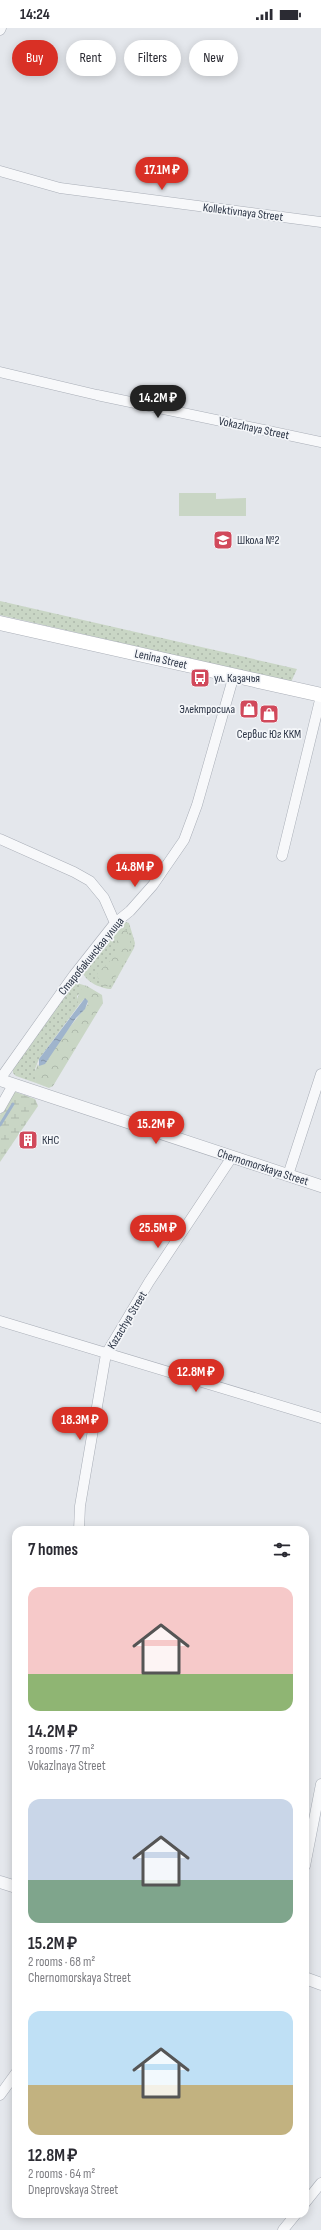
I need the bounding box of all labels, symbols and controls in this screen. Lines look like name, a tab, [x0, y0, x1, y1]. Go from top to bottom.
text: 14:24	[20, 5, 50, 24]
chip: Buy	[12, 40, 58, 76]
chip: Rent	[66, 40, 116, 76]
chip: Filters	[124, 40, 181, 76]
chip: New	[189, 40, 238, 76]
pin: 17.1M ₽	[125, 157, 199, 191]
text: 17.1M ₽	[144, 162, 180, 178]
street label: Kollektivnaya Street	[202, 200, 284, 225]
pin: 14.2M ₽	[121, 385, 195, 419]
text: 14.2M ₽	[139, 390, 177, 406]
street label: Vokazlnaya Street	[217, 414, 291, 443]
school or university icon: Школа №2	[212, 529, 234, 551]
place label: Школа №2	[237, 533, 280, 548]
street label: Lenina Street	[133, 646, 189, 673]
bus stop icon: ул. Казачья	[189, 667, 211, 689]
place label: ул. Казачья	[214, 671, 260, 686]
shop icon: Электросила	[238, 698, 260, 720]
place label: Электросила	[179, 702, 235, 717]
shop icon: Сервис Юг ККМ	[258, 703, 280, 725]
place label: Сервис Юг ККМ	[237, 727, 301, 742]
pin: 14.8M ₽	[98, 854, 172, 888]
text: 14.8M ₽	[116, 859, 154, 875]
street label: Старобакинская улица	[55, 914, 128, 998]
pin: 15.2M ₽	[119, 1111, 193, 1145]
text: 15.2M ₽	[137, 1116, 175, 1132]
building icon: КНС	[17, 1129, 39, 1151]
place label: КНС	[42, 1133, 59, 1148]
street label: Chernomorskaya Street	[215, 1146, 311, 1189]
pin: 25.5M ₽	[121, 1215, 195, 1249]
text: 25.5M ₽	[139, 1220, 177, 1236]
street label: Kazachya Street	[104, 1288, 151, 1352]
pin: 12.8M ₽	[159, 1359, 233, 1393]
text: 12.8M ₽	[177, 1364, 215, 1380]
pin: 18.3M ₽	[43, 1407, 117, 1441]
text: 18.3M ₽	[61, 1412, 99, 1428]
icon: filters	[271, 1539, 293, 1561]
text: 7 homes	[28, 1540, 78, 1560]
icon: home	[125, 1613, 197, 1685]
text: 14.2M ₽	[28, 1722, 78, 1742]
text: 3 rooms · 77 m²	[28, 1742, 94, 1758]
text: Vokazlnaya Street	[28, 1758, 106, 1774]
icon: home	[125, 1825, 197, 1897]
text: 15.2M ₽	[28, 1934, 77, 1954]
text: 2 rooms · 68 m²	[28, 1954, 95, 1970]
text: Chernomorskaya Street	[28, 1970, 131, 1986]
icon: home	[125, 2037, 197, 2109]
text: 12.8M ₽	[28, 2146, 77, 2166]
text: 2 rooms · 64 m²	[28, 2166, 95, 2182]
text: Dneprovskaya Street	[28, 2182, 118, 2198]

